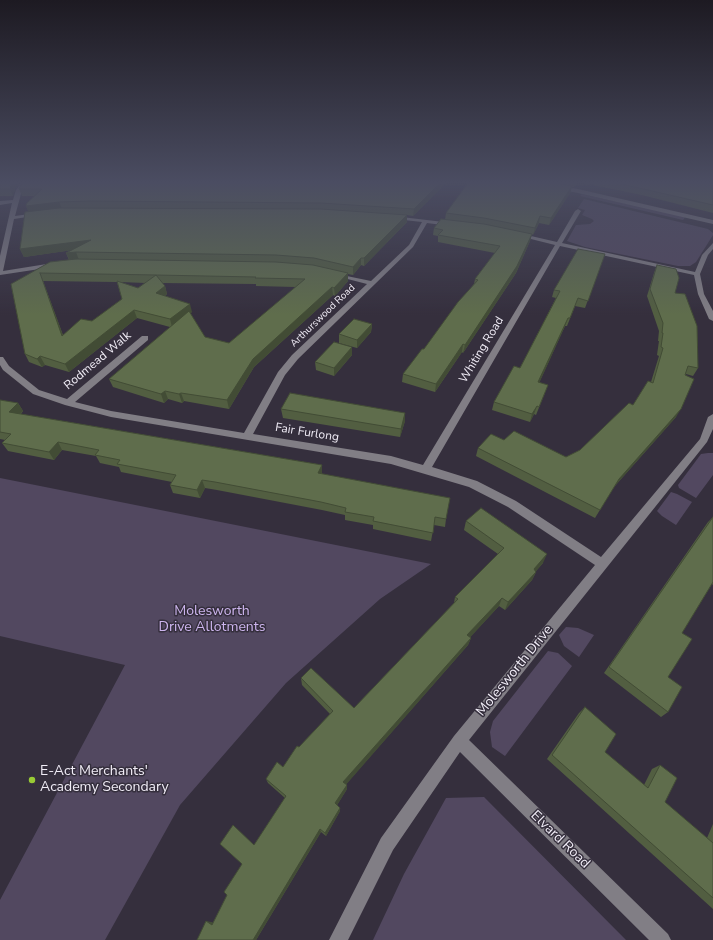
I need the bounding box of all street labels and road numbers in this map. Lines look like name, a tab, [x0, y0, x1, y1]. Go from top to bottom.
street label: Arthurswood Road	[288, 282, 358, 350]
street label: Whiting Road	[457, 314, 507, 386]
street label: Rodmead Walk	[62, 329, 134, 393]
street label: Fair Furlong	[274, 421, 340, 445]
street label: Molesworth Drive	[473, 622, 557, 720]
street label: Elvard Road	[527, 808, 593, 872]

